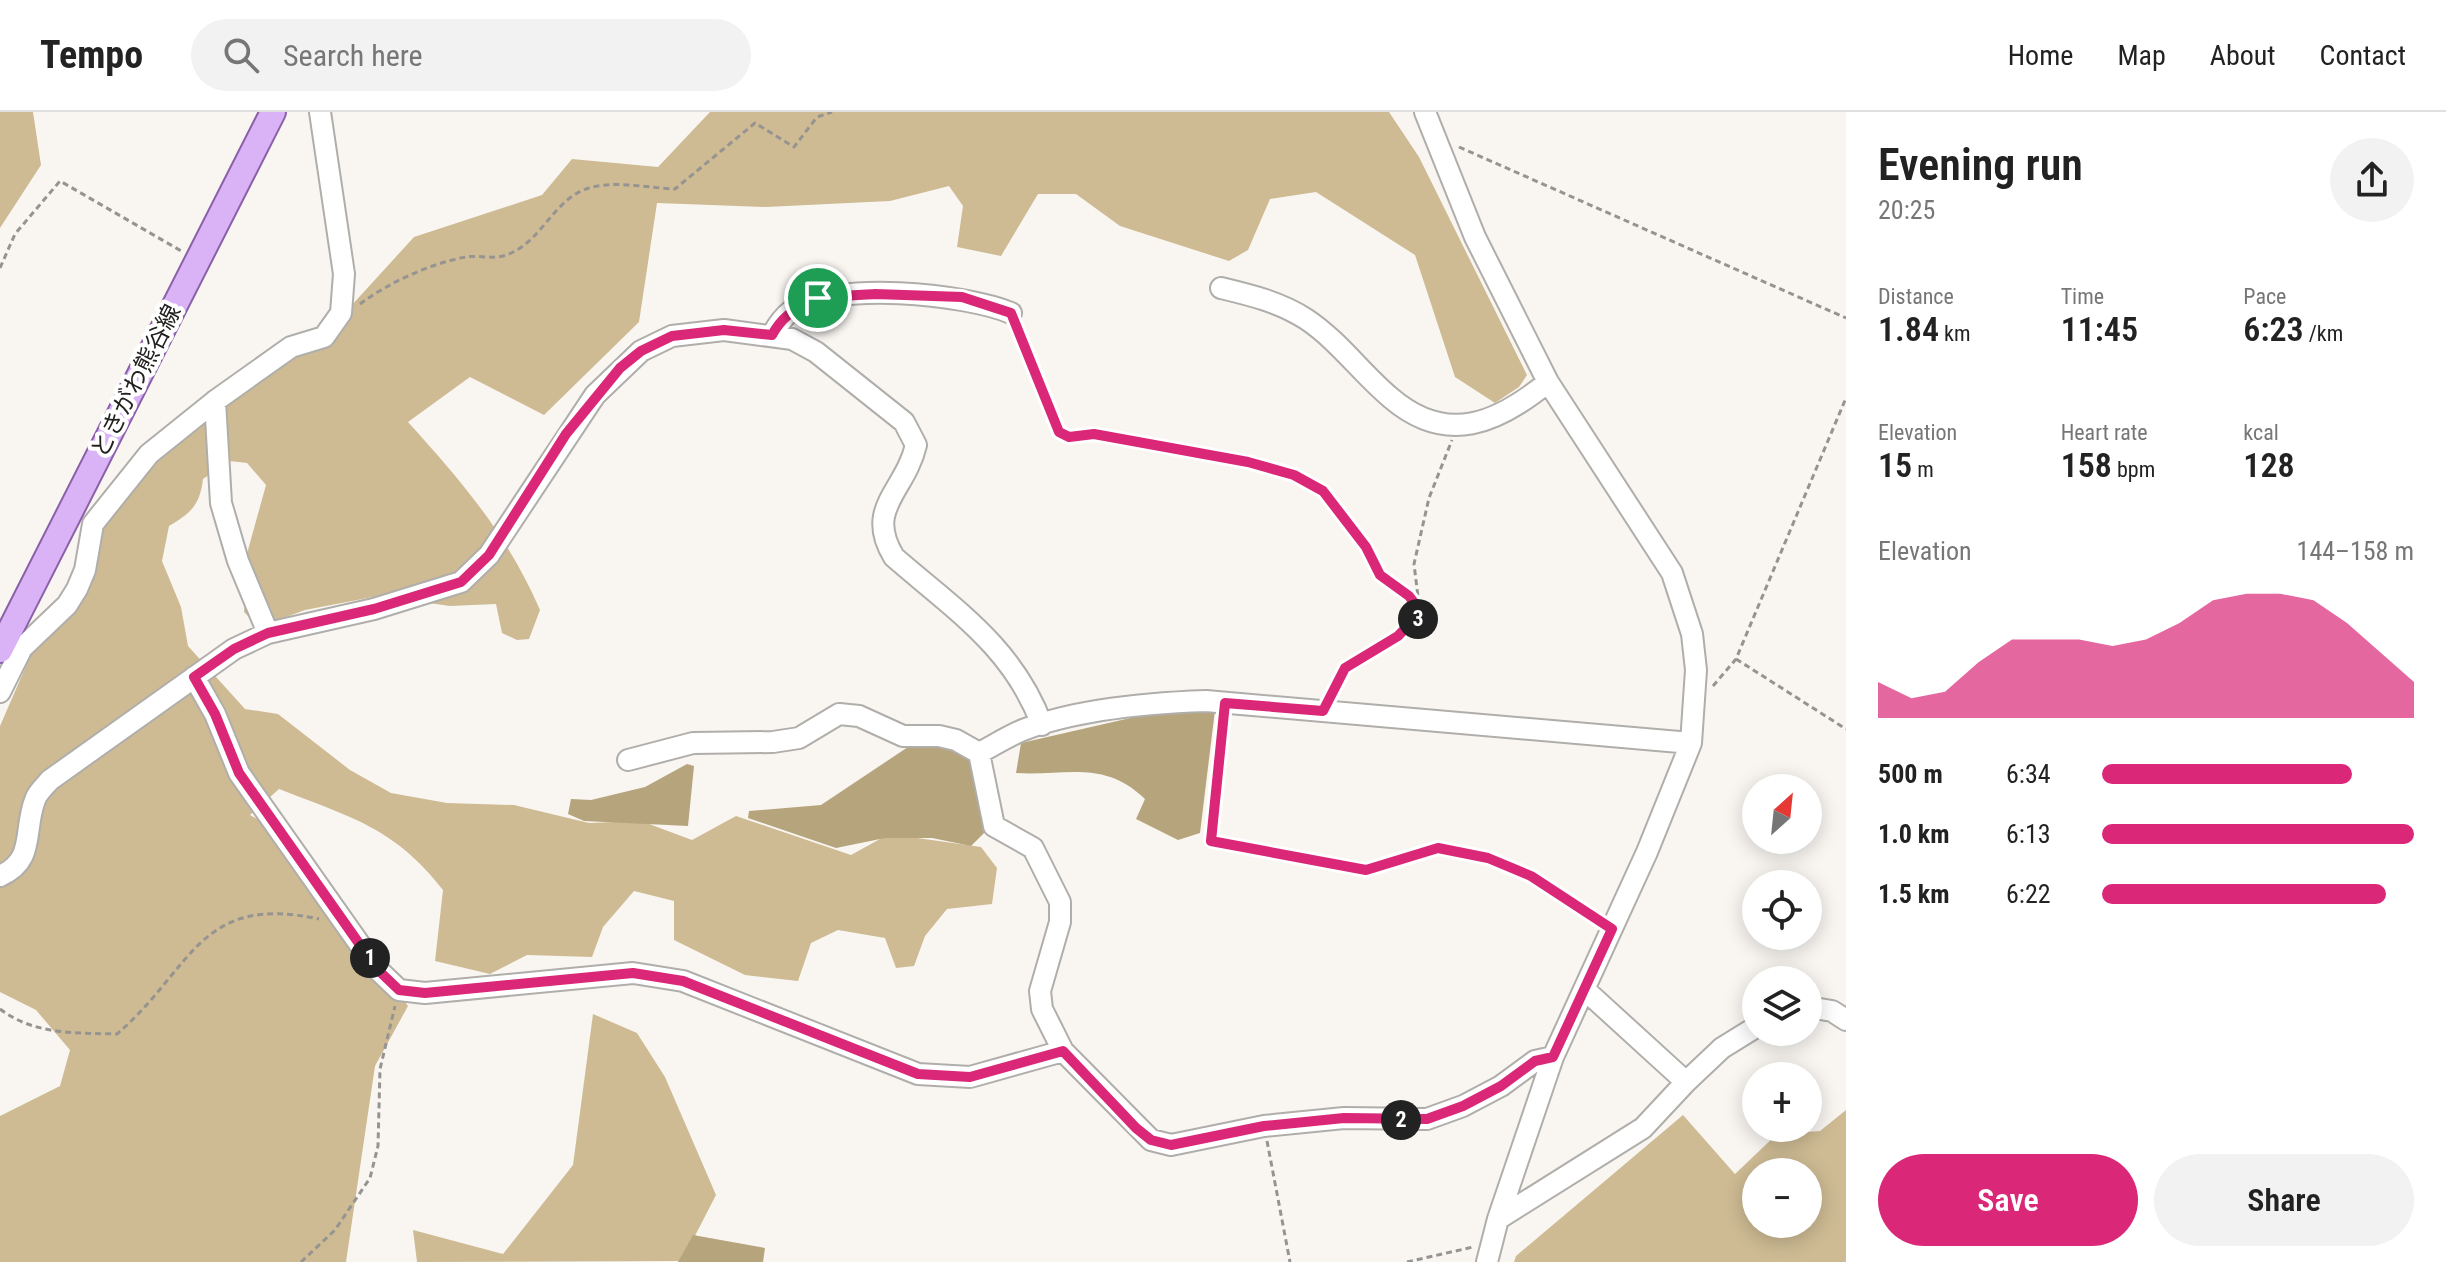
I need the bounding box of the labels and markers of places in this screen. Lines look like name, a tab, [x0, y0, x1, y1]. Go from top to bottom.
pin	[784, 264, 852, 332]
pin: 3	[1398, 599, 1438, 639]
pin: 1	[350, 938, 390, 978]
pin: 2	[1381, 1100, 1421, 1140]

